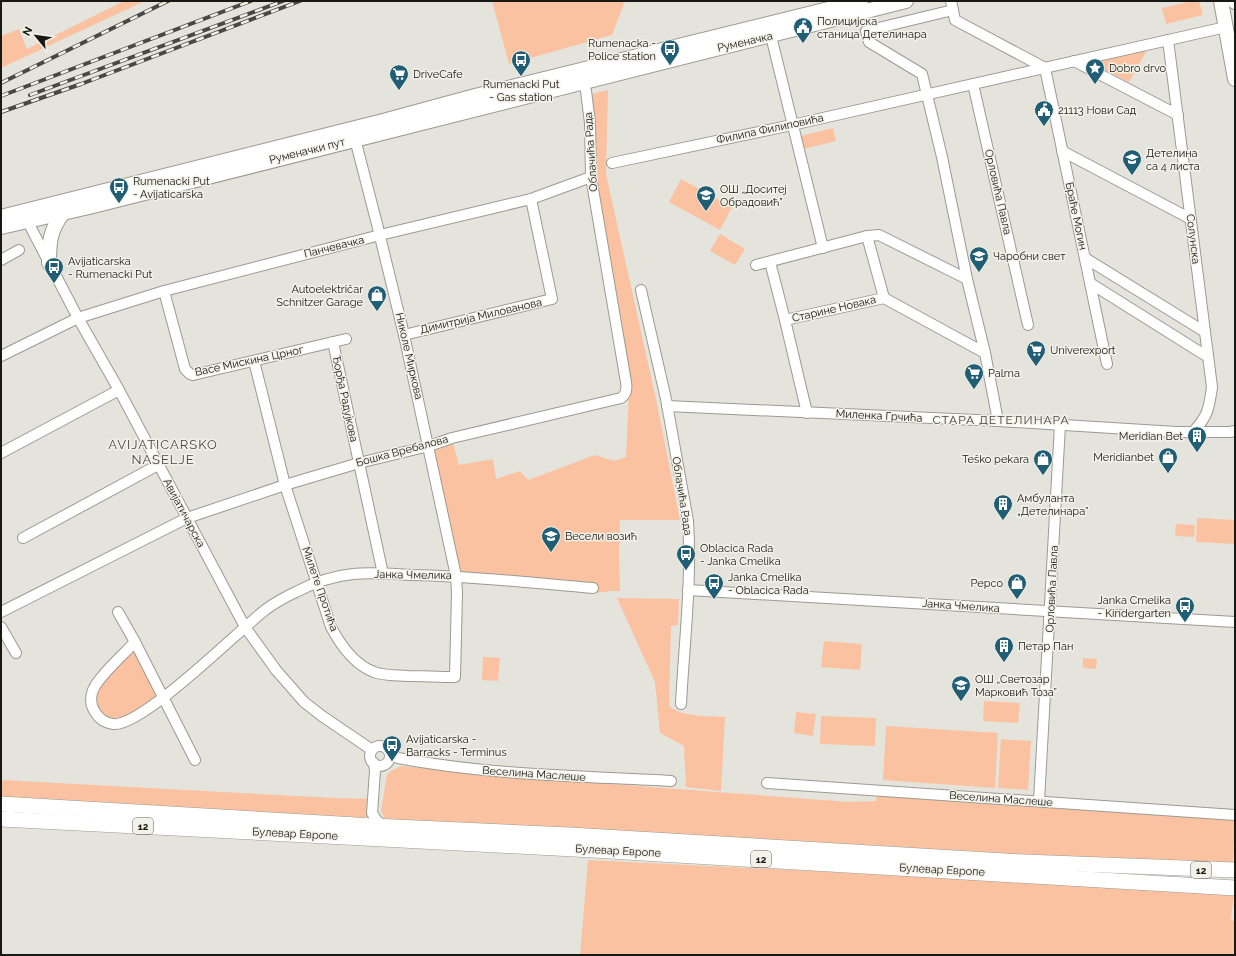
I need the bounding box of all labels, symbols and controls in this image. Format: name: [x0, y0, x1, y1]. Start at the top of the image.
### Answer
place label: Полицијска станица Детелинара: [817, 15, 927, 41]
north arrow: [16, 16, 56, 56]
public building icon: Полицијска станица Детелинара: [792, 16, 814, 44]
text: N: [20, 25, 35, 38]
street label: Руменачка: [716, 29, 774, 55]
place label: Rumenacka - Police station: [588, 37, 656, 63]
bus stop icon: Rumenacka - Police station: [659, 38, 681, 66]
bus stop icon: Rumenacki Put - Gas station: [510, 49, 532, 77]
place icon: Dobro drvo: [1084, 57, 1106, 85]
place label: Dobro drvo: [1109, 62, 1167, 75]
supermarket icon: DriveCafe: [388, 63, 410, 91]
place label: DriveCafe: [413, 68, 463, 81]
place label: Rumenacki Put - Gas station: [483, 78, 560, 104]
public building icon: 21113 Нови Сад: [1033, 99, 1055, 127]
place label: 21113 Нови Сад: [1058, 104, 1137, 117]
street label: Филипа Филиповића: [715, 111, 825, 147]
street label: Облачића Рада: [582, 112, 600, 192]
street label: Руменачки пут: [268, 135, 347, 167]
place label: Детелина са 4 листа: [1146, 147, 1200, 173]
street label: Орловића Павла: [982, 148, 1014, 236]
school or university icon: Детелина са 4 листа: [1121, 148, 1143, 176]
place label: Rumenacki Put - Avijaticarska: [133, 175, 210, 201]
bus stop icon: Rumenacki Put - Avijaticarska: [108, 176, 130, 204]
street label: Браће Могин: [1062, 181, 1090, 251]
place label: ОШ „Доситеј Обрадовић”: [720, 183, 787, 209]
school or university icon: ОШ „Доситеј Обрадовић”: [695, 184, 717, 212]
street label: Солунска: [1183, 213, 1203, 265]
street label: Панчевачка: [303, 233, 365, 261]
school or university icon: Чаробни свет: [968, 245, 990, 273]
place label: Чаробни свет: [993, 250, 1066, 263]
place label: Avijaticarska - Rumenacki Put: [68, 255, 153, 281]
bus stop icon: Avijaticarska - Rumenacki Put: [43, 256, 65, 284]
place label: Autoelektričar Schnitzer Garage: [276, 283, 364, 309]
shop icon: Autoelektričar Schnitzer Garage: [366, 284, 388, 312]
street label: Старине Новака: [791, 293, 877, 325]
street label: Димитрија Милованова: [419, 296, 543, 336]
street label: Николе Миркова: [393, 311, 425, 401]
supermarket icon: Univerexport: [1025, 339, 1047, 367]
street label: Васе Мискина Црног: [194, 343, 305, 379]
place label: Univerexport: [1050, 344, 1116, 357]
street label: Ђорђа Радујкова: [330, 355, 360, 443]
supermarket icon: Palma: [963, 362, 985, 390]
place label: Palma: [988, 367, 1020, 380]
street label: Миленка Грчића: [835, 407, 923, 425]
district label: СТАРА ДЕТЕЛИНАРА: [932, 413, 1070, 427]
building icon: Meridian Bet: [1186, 425, 1208, 453]
place label: Meridian Bet: [1119, 430, 1183, 443]
street label: Бошка Вребалова: [354, 432, 450, 470]
district label: AVIJATICARSKO NASELJE: [108, 437, 218, 467]
shop icon: Meridianbet: [1157, 446, 1179, 474]
shop icon: Teško pekara: [1032, 448, 1054, 476]
place label: Meridianbet: [1093, 451, 1154, 464]
place label: Teško pekara: [962, 453, 1029, 466]
street label: Облачића Рада: [669, 456, 695, 536]
street label: Авијатичарска: [160, 476, 208, 550]
place label: Амбуланта „Детелинара”: [1017, 492, 1088, 518]
building icon: Амбуланта „Детелинара”: [992, 493, 1014, 521]
school or university icon: Весели возић: [540, 525, 562, 553]
place label: Весели возић: [565, 530, 637, 543]
place label: Oblacica Rada - Janka Cmelika: [700, 542, 781, 568]
bus stop icon: Oblacica Rada - Janka Cmelika: [675, 543, 697, 571]
street label: Милете Протића: [299, 545, 341, 633]
street label: Орловића Павла: [1043, 545, 1061, 633]
street label: Јанка Чмелика: [374, 568, 452, 582]
place label: Janka Cmelika - Oblacica Rada: [728, 571, 809, 597]
bus stop icon: Janka Cmelika - Oblacica Rada: [703, 572, 725, 600]
shop icon: Pepco: [1006, 572, 1028, 600]
place label: Pepco: [970, 577, 1003, 590]
place label: Janka Cmelika - Kindergarten: [1097, 594, 1171, 620]
bus stop icon: Janka Cmelika - Kindergarten: [1174, 595, 1196, 623]
street label: Јанка Чмелика: [922, 597, 1000, 615]
building icon: Петар Пан: [993, 635, 1015, 663]
place label: Петар Пан: [1018, 640, 1073, 653]
place label: ОШ „Светозар Марковић Тоза”: [975, 673, 1057, 699]
school or university icon: ОШ „Светозар Марковић Тоза”: [950, 674, 972, 702]
place label: Avijaticarska - Barracks - Terminus: [406, 733, 507, 759]
bus stop icon: Avijaticarska - Barracks - Terminus: [381, 734, 403, 762]
street label: Веселина Маслеше: [482, 764, 587, 784]
street label: Веселина Маслеше: [949, 789, 1054, 809]
road number: 12: [133, 818, 153, 834]
street label: Булевар Европе: [252, 825, 339, 843]
street label: Булевар Европе: [575, 842, 662, 860]
road number: 12: [751, 851, 771, 867]
street label: Булевар Европе: [899, 861, 986, 879]
road number: 12: [1191, 862, 1211, 878]

